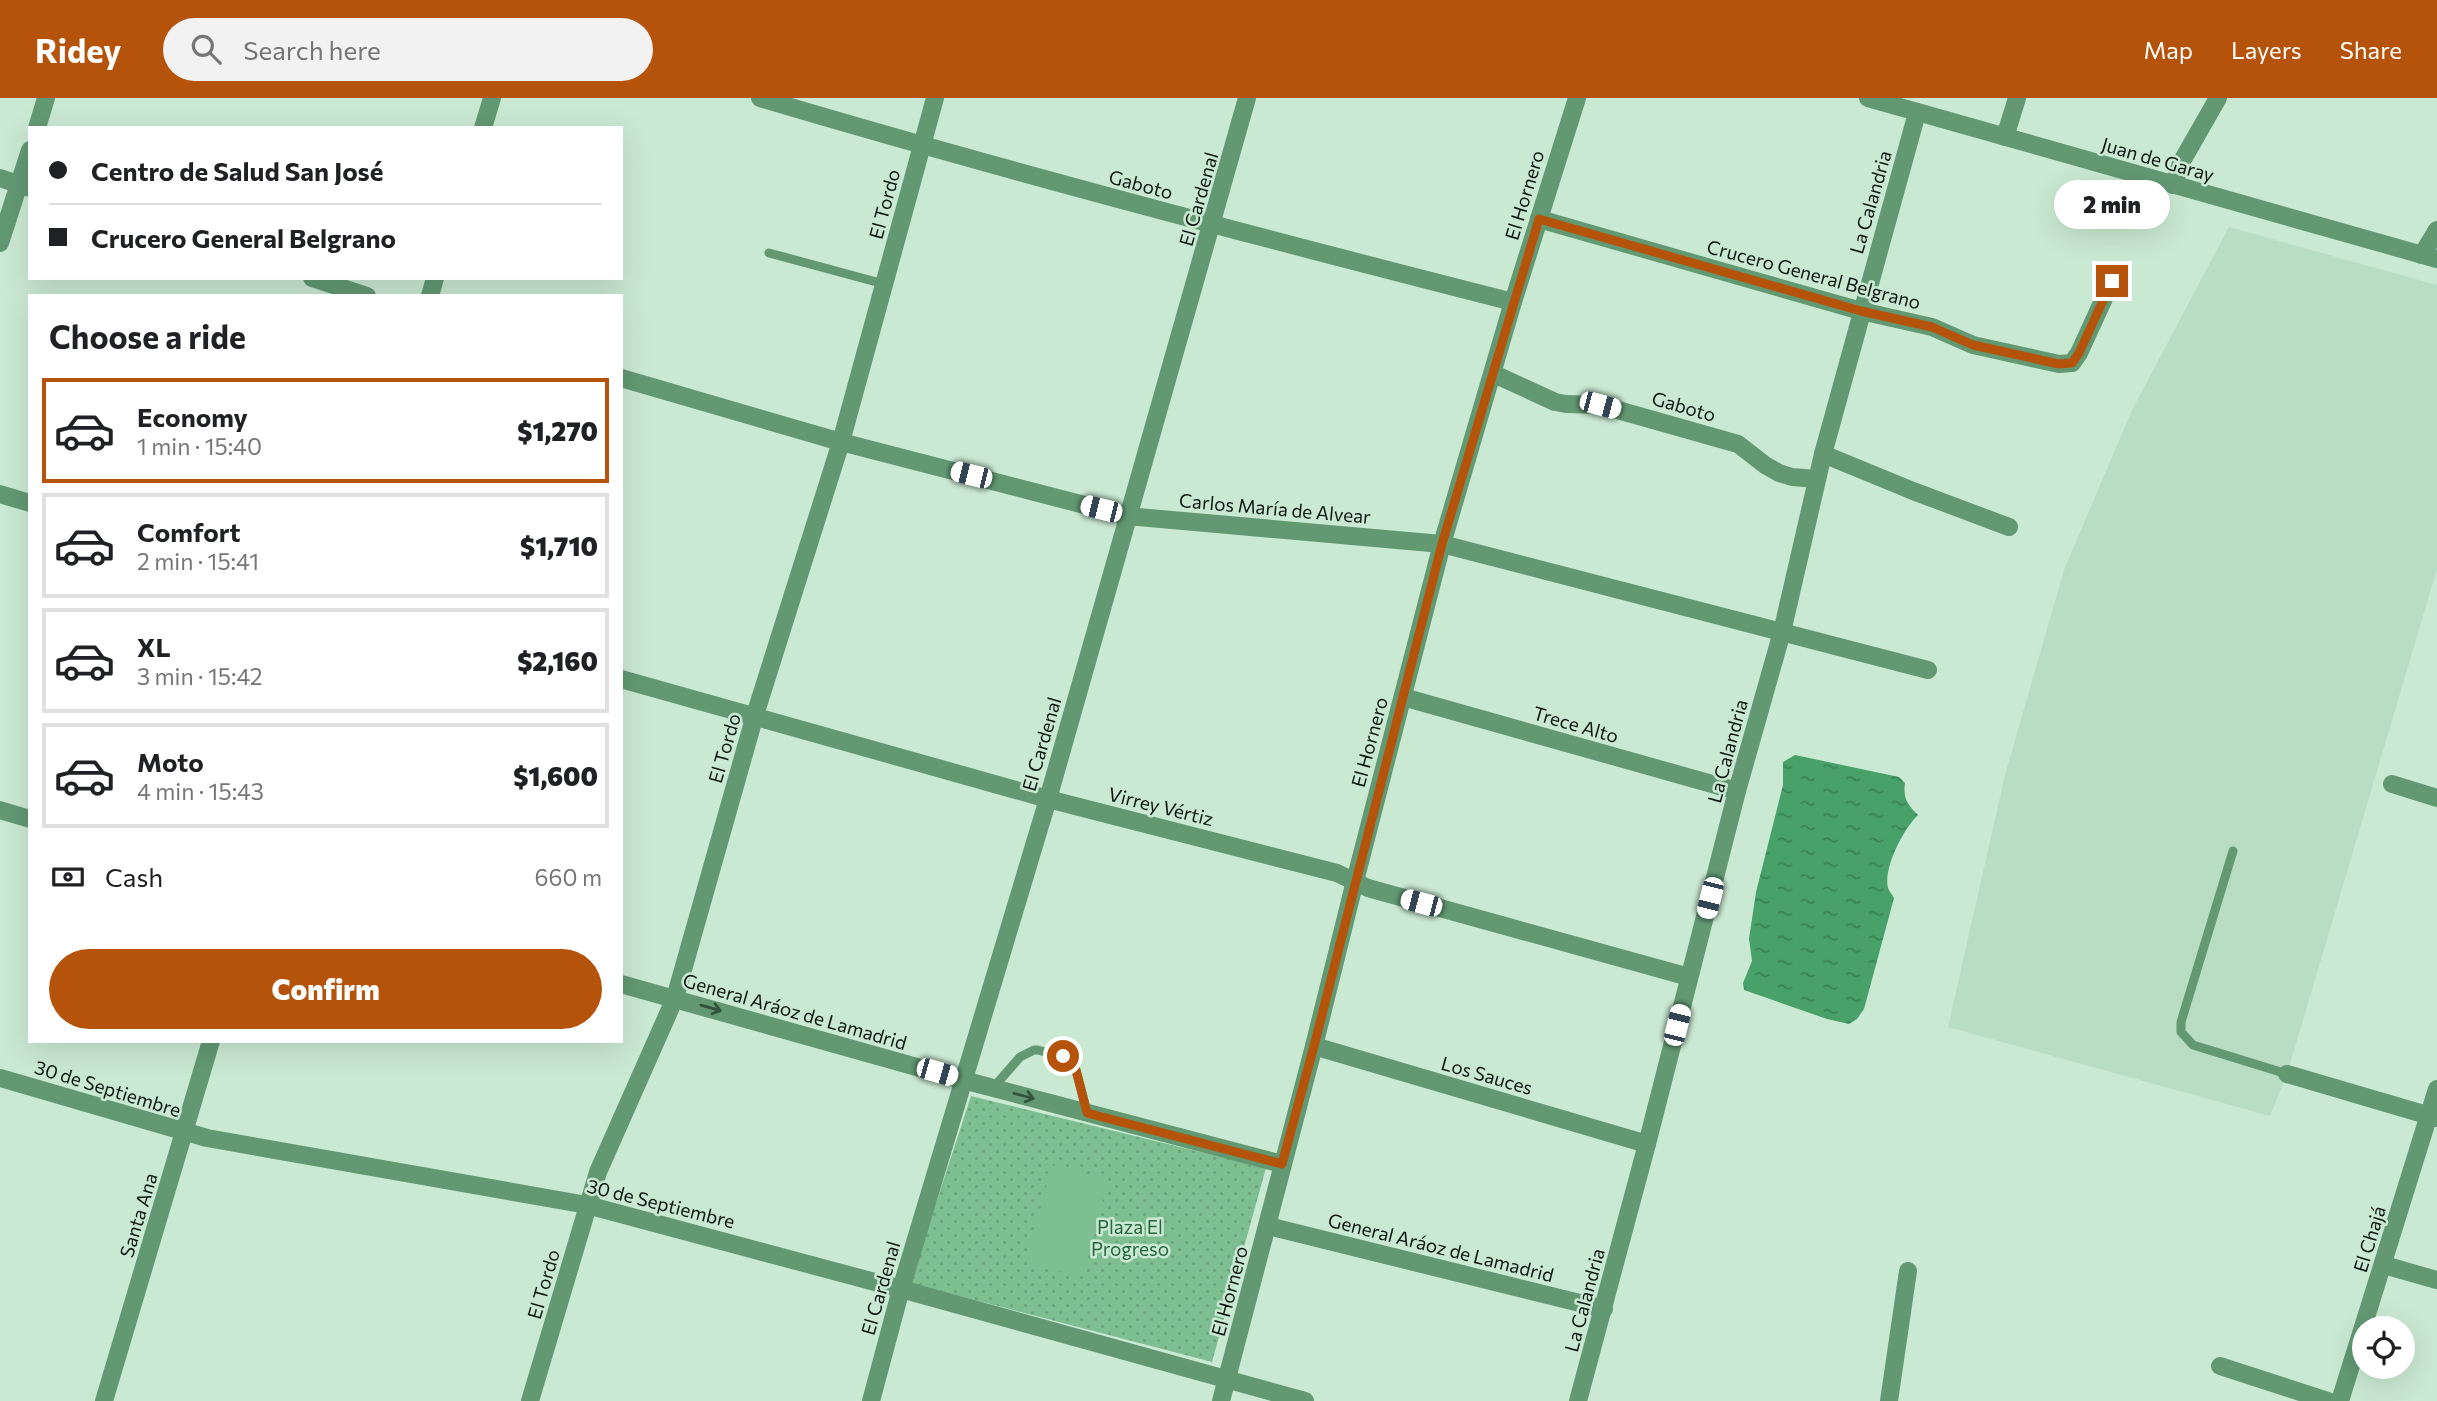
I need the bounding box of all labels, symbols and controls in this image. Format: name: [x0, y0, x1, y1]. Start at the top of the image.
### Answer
search box: [163, 18, 653, 81]
text: Ridey: [35, 29, 121, 70]
icon: search: [187, 30, 225, 68]
text: Search here: [243, 34, 381, 65]
text: Map: [2144, 35, 2193, 64]
text: Layers: [2231, 35, 2302, 64]
text: Share: [2340, 35, 2402, 64]
street label: Juan de Garay: [2099, 132, 2217, 186]
street label: El Hornero: [1499, 147, 1549, 243]
street label: La Calandria: [1844, 148, 1896, 256]
street label: El Cardenal: [1174, 149, 1222, 249]
text: Centro de Salud San José: [91, 155, 383, 186]
street label: Gaboto: [1106, 164, 1176, 204]
street label: El Tordo: [864, 167, 904, 241]
callout: 2 min: [2054, 180, 2170, 228]
text: 2 min: [2083, 190, 2141, 218]
text: Crucero General Belgrano: [91, 222, 396, 253]
street label: Crucero General Belgrano: [1705, 234, 1923, 314]
route end: [2096, 265, 2128, 297]
text: Choose a ride: [49, 316, 246, 356]
street label: Gaboto: [1649, 386, 1719, 426]
car: [1577, 389, 1624, 421]
icon: car: [53, 399, 116, 462]
text: Economy: [137, 401, 248, 432]
text: $1,270: [517, 415, 598, 446]
text: 1 min · 15:40: [137, 432, 262, 460]
car: [949, 460, 994, 490]
street label: Carlos María de Alvear: [1178, 488, 1372, 528]
car: [1079, 494, 1124, 524]
icon: car: [53, 514, 116, 577]
text: Comfort: [137, 516, 240, 547]
text: $1,710: [520, 530, 598, 561]
text: 2 min · 15:41: [137, 547, 259, 575]
icon: car: [53, 629, 116, 692]
text: XL: [137, 631, 171, 662]
text: $2,160: [517, 645, 598, 676]
text: 3 min · 15:42: [137, 662, 263, 690]
street label: El Cardenal: [1017, 694, 1065, 794]
street label: El Hornero: [1346, 694, 1392, 790]
street label: La Calandria: [1702, 697, 1752, 805]
street label: Trece Alto: [1531, 701, 1621, 747]
street label: El Tordo: [703, 711, 745, 785]
icon: car: [53, 744, 116, 807]
text: Moto: [137, 746, 204, 777]
text: $1,600: [513, 760, 598, 791]
text: 4 min · 15:43: [137, 777, 264, 805]
street label: Virrey Vértiz: [1106, 782, 1216, 830]
icon: cash: [49, 858, 87, 896]
text: Cash: [105, 861, 163, 892]
text: 660 m: [535, 863, 602, 891]
car: [1695, 875, 1726, 921]
car: [1398, 887, 1445, 919]
button: Confirm: [49, 949, 602, 1029]
street label: General Aráoz de Lamadrid: [680, 968, 910, 1054]
car: [1662, 1002, 1693, 1048]
one-way arrow: [700, 1003, 722, 1016]
route start: [1047, 1040, 1079, 1072]
street label: Los Sauces: [1439, 1051, 1535, 1099]
street label: 30 de Septiembre: [32, 1055, 184, 1121]
car: [914, 1056, 961, 1088]
one-way arrow: [1012, 1090, 1035, 1103]
street label: Santa Ana: [114, 1170, 162, 1260]
street label: 30 de Septiembre: [585, 1174, 737, 1232]
street label: El Chajá: [2348, 1203, 2390, 1275]
street label: General Aráoz de Lamadrid: [1326, 1208, 1556, 1286]
park label: Plaza El Progreso: [1091, 1215, 1169, 1260]
street label: El Cardenal: [856, 1238, 904, 1338]
street label: El Hornero: [1206, 1243, 1252, 1339]
street label: La Calandria: [1559, 1246, 1609, 1354]
street label: El Tordo: [522, 1247, 564, 1321]
map controls: [2352, 1316, 2415, 1379]
button: locate: [2352, 1316, 2415, 1379]

